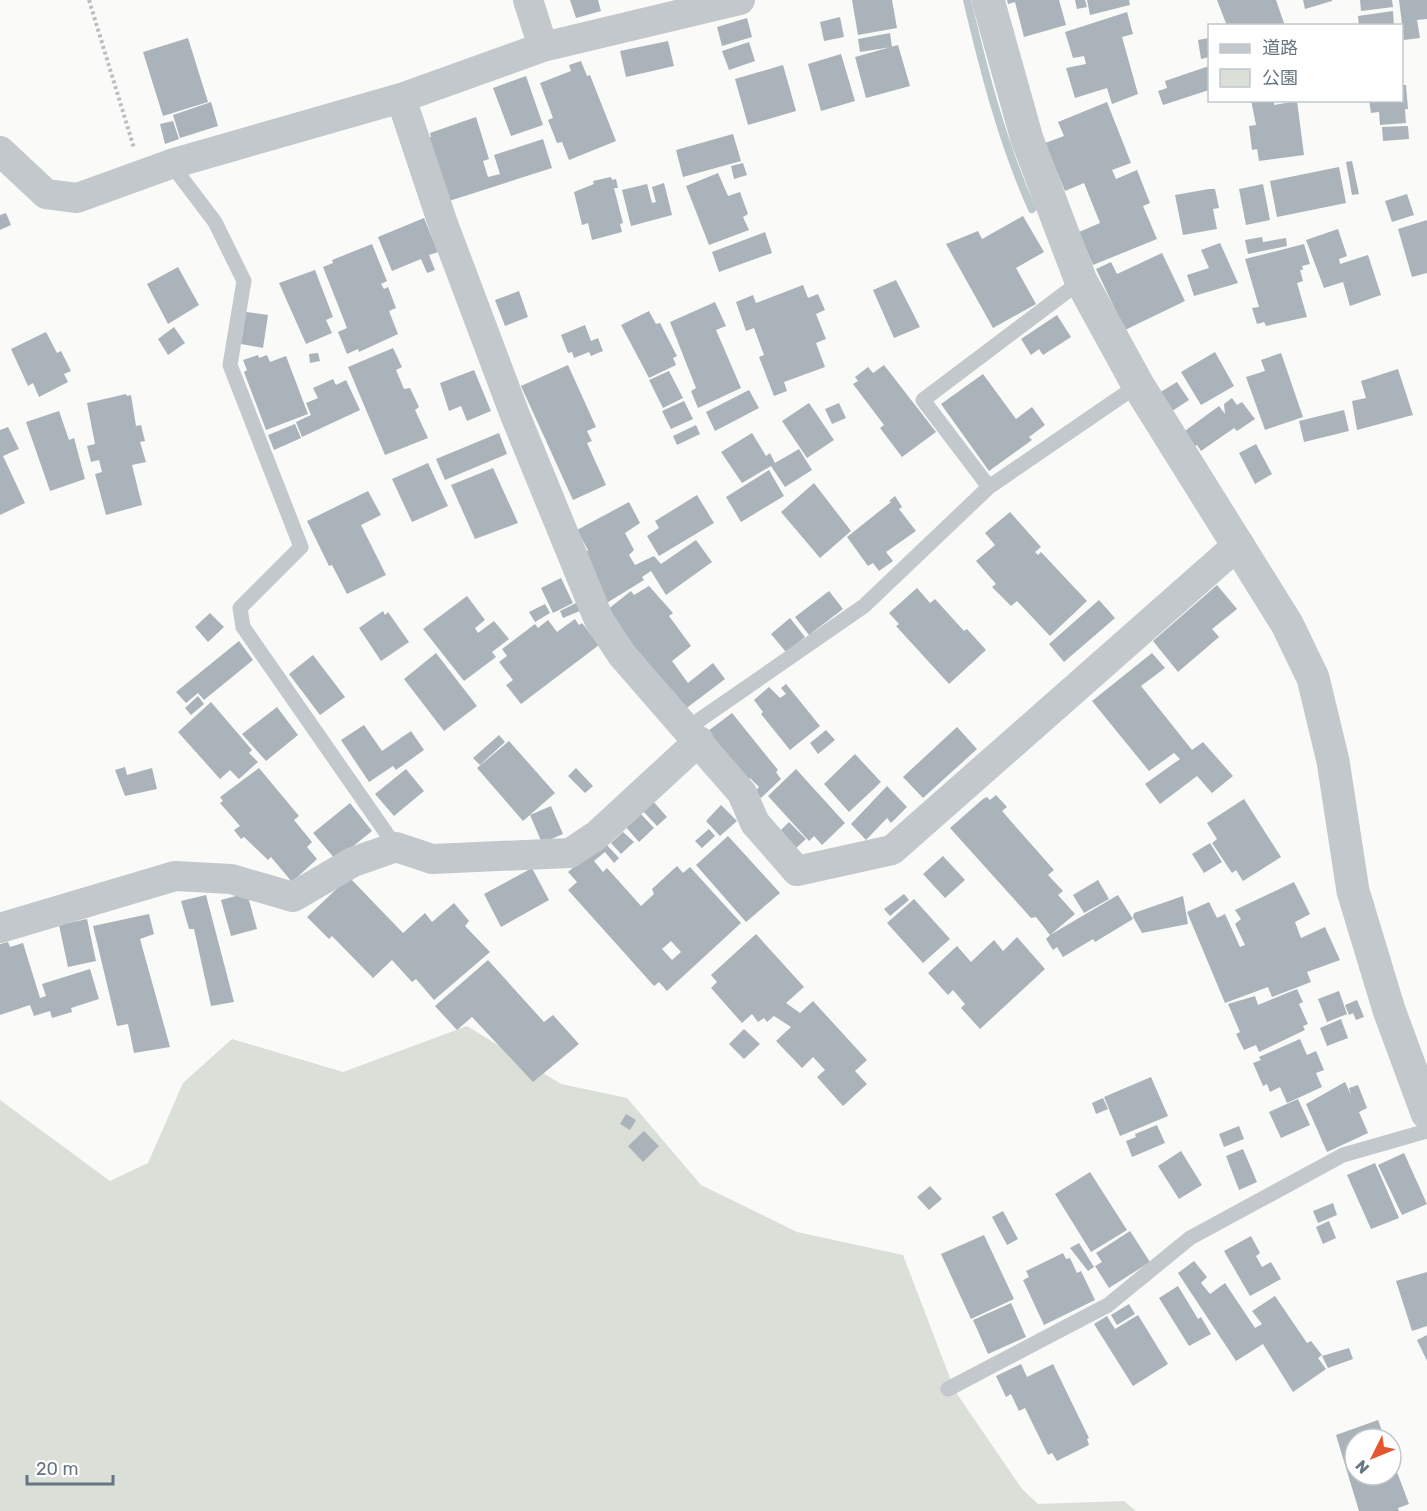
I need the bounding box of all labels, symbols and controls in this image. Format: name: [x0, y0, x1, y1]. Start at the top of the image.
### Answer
legend: [1208, 24, 1403, 102]
text: 道路: [1262, 37, 1298, 59]
text: 公園: [1262, 67, 1298, 89]
north arrow: [1343, 1427, 1403, 1487]
scale bar: [27, 1448, 112, 1486]
text: N: [1352, 1456, 1373, 1478]
text: 20 m: [36, 1458, 78, 1480]

